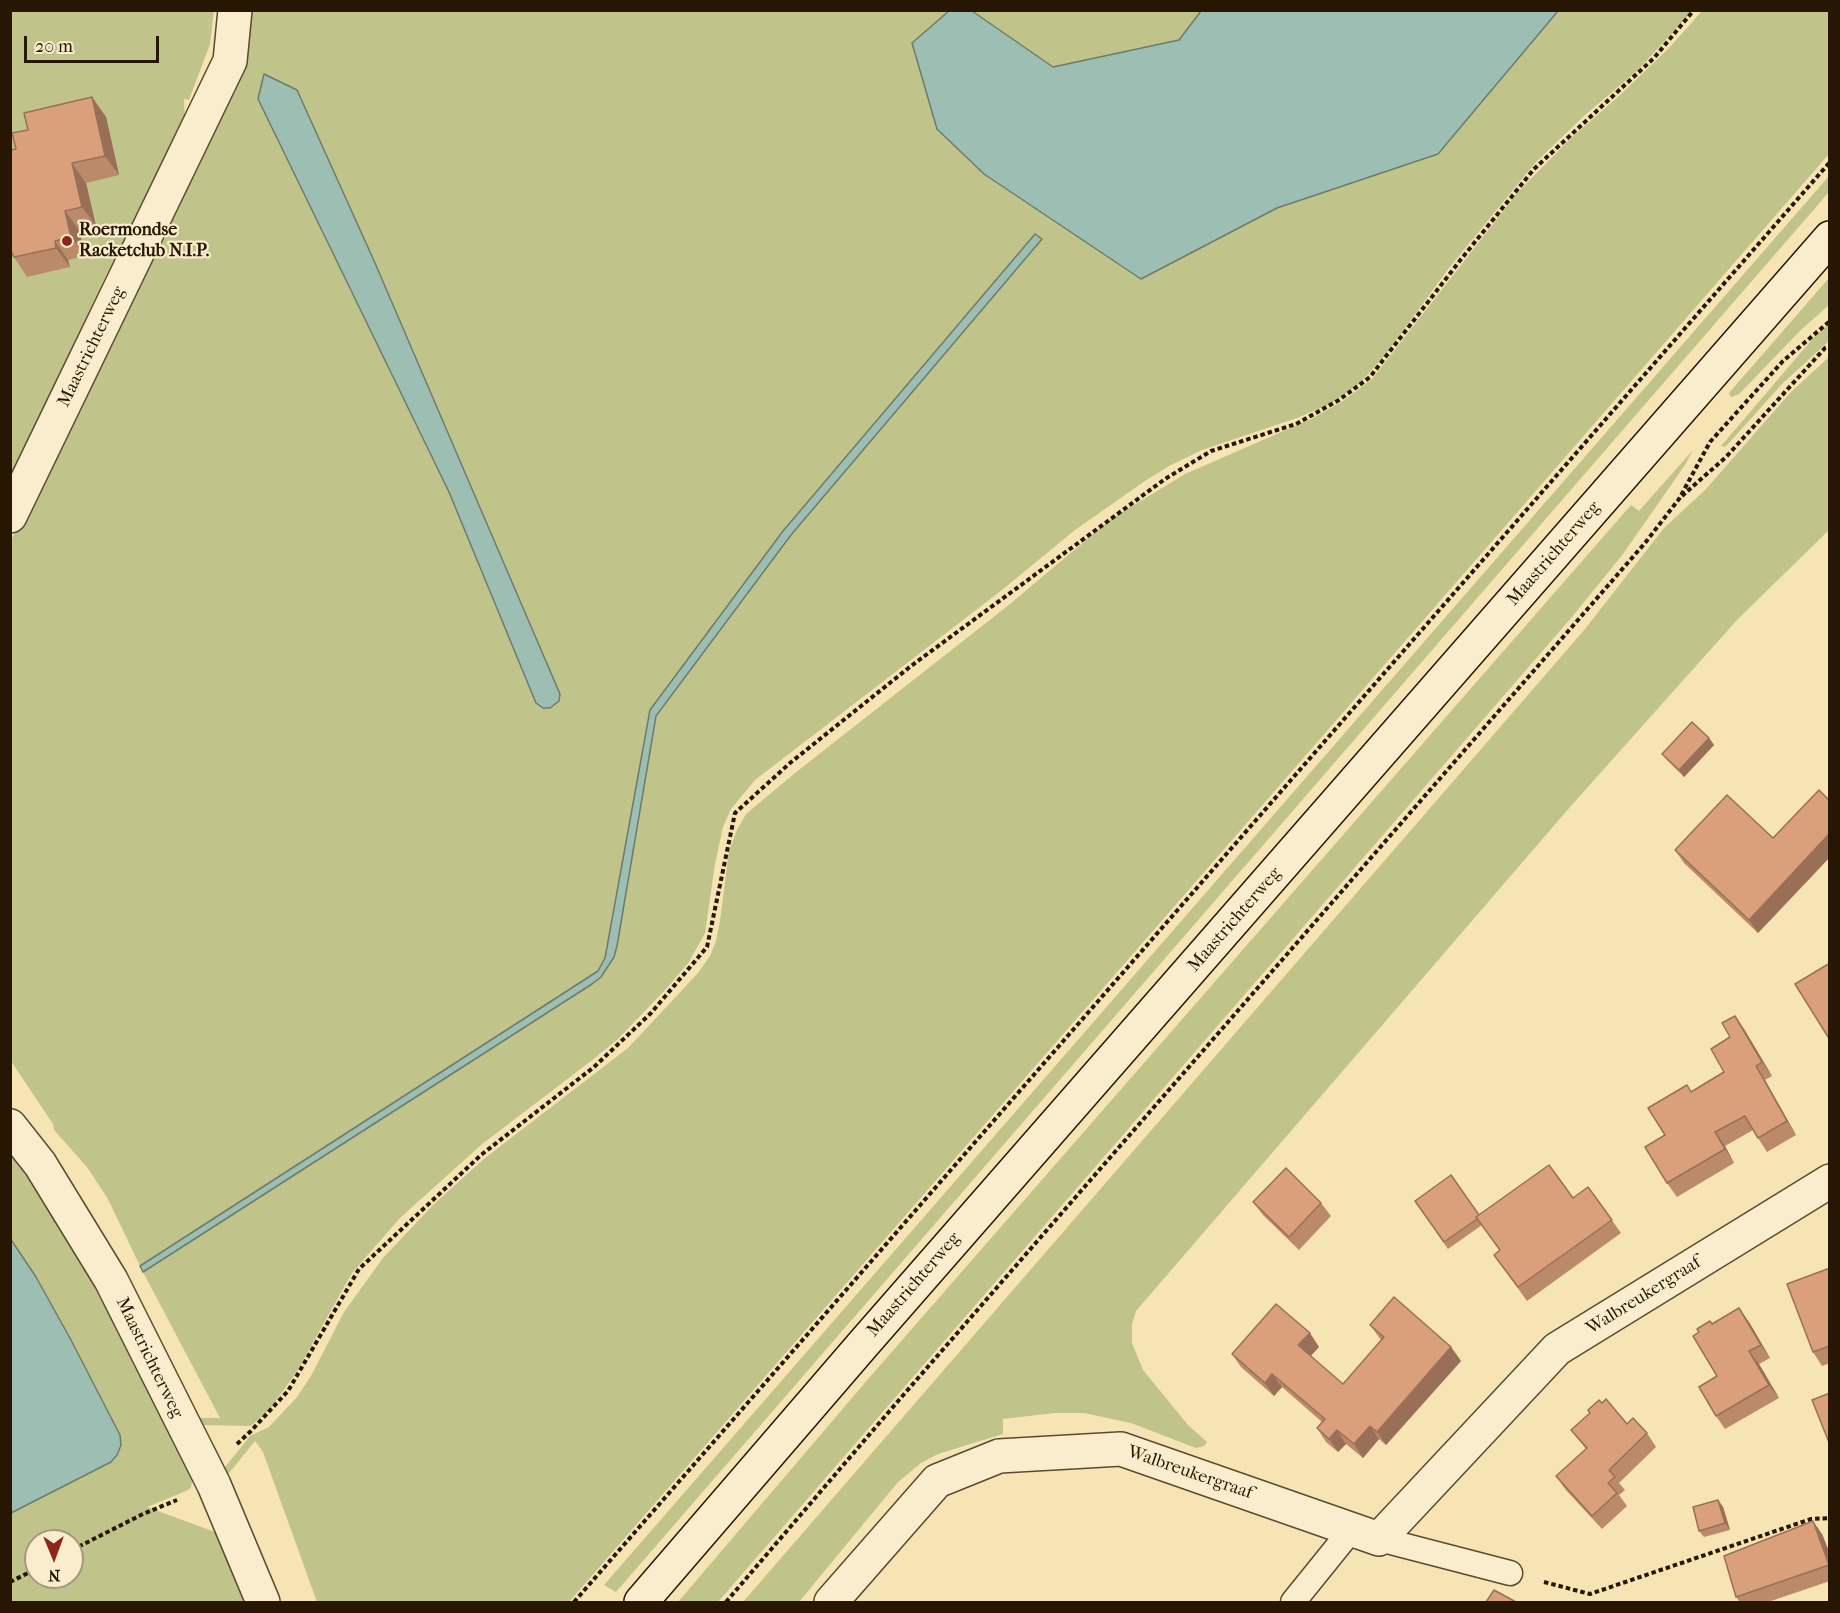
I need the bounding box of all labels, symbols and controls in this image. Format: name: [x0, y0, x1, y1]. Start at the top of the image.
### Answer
scale bar: [27, 24, 162, 62]
text: 20 m: [35, 36, 73, 57]
place label: Roermondse Racketclub N.I.P.: [79, 220, 209, 262]
marker: Roermondse Racketclub N.I.P.: [60, 234, 74, 248]
street label: Maastrichterweg: [53, 283, 131, 411]
street label: Maastrichterweg: [1503, 497, 1605, 611]
street label: Maastrichterweg: [1184, 863, 1286, 977]
street label: Maastrichterweg: [863, 1228, 965, 1342]
street label: Walbreukergraaf: [1583, 1252, 1705, 1340]
street label: Maastrichterweg: [110, 1294, 188, 1422]
street label: Walbreukergraaf: [1125, 1441, 1255, 1505]
north arrow: [24, 1529, 84, 1589]
text: N: [48, 1566, 61, 1585]

